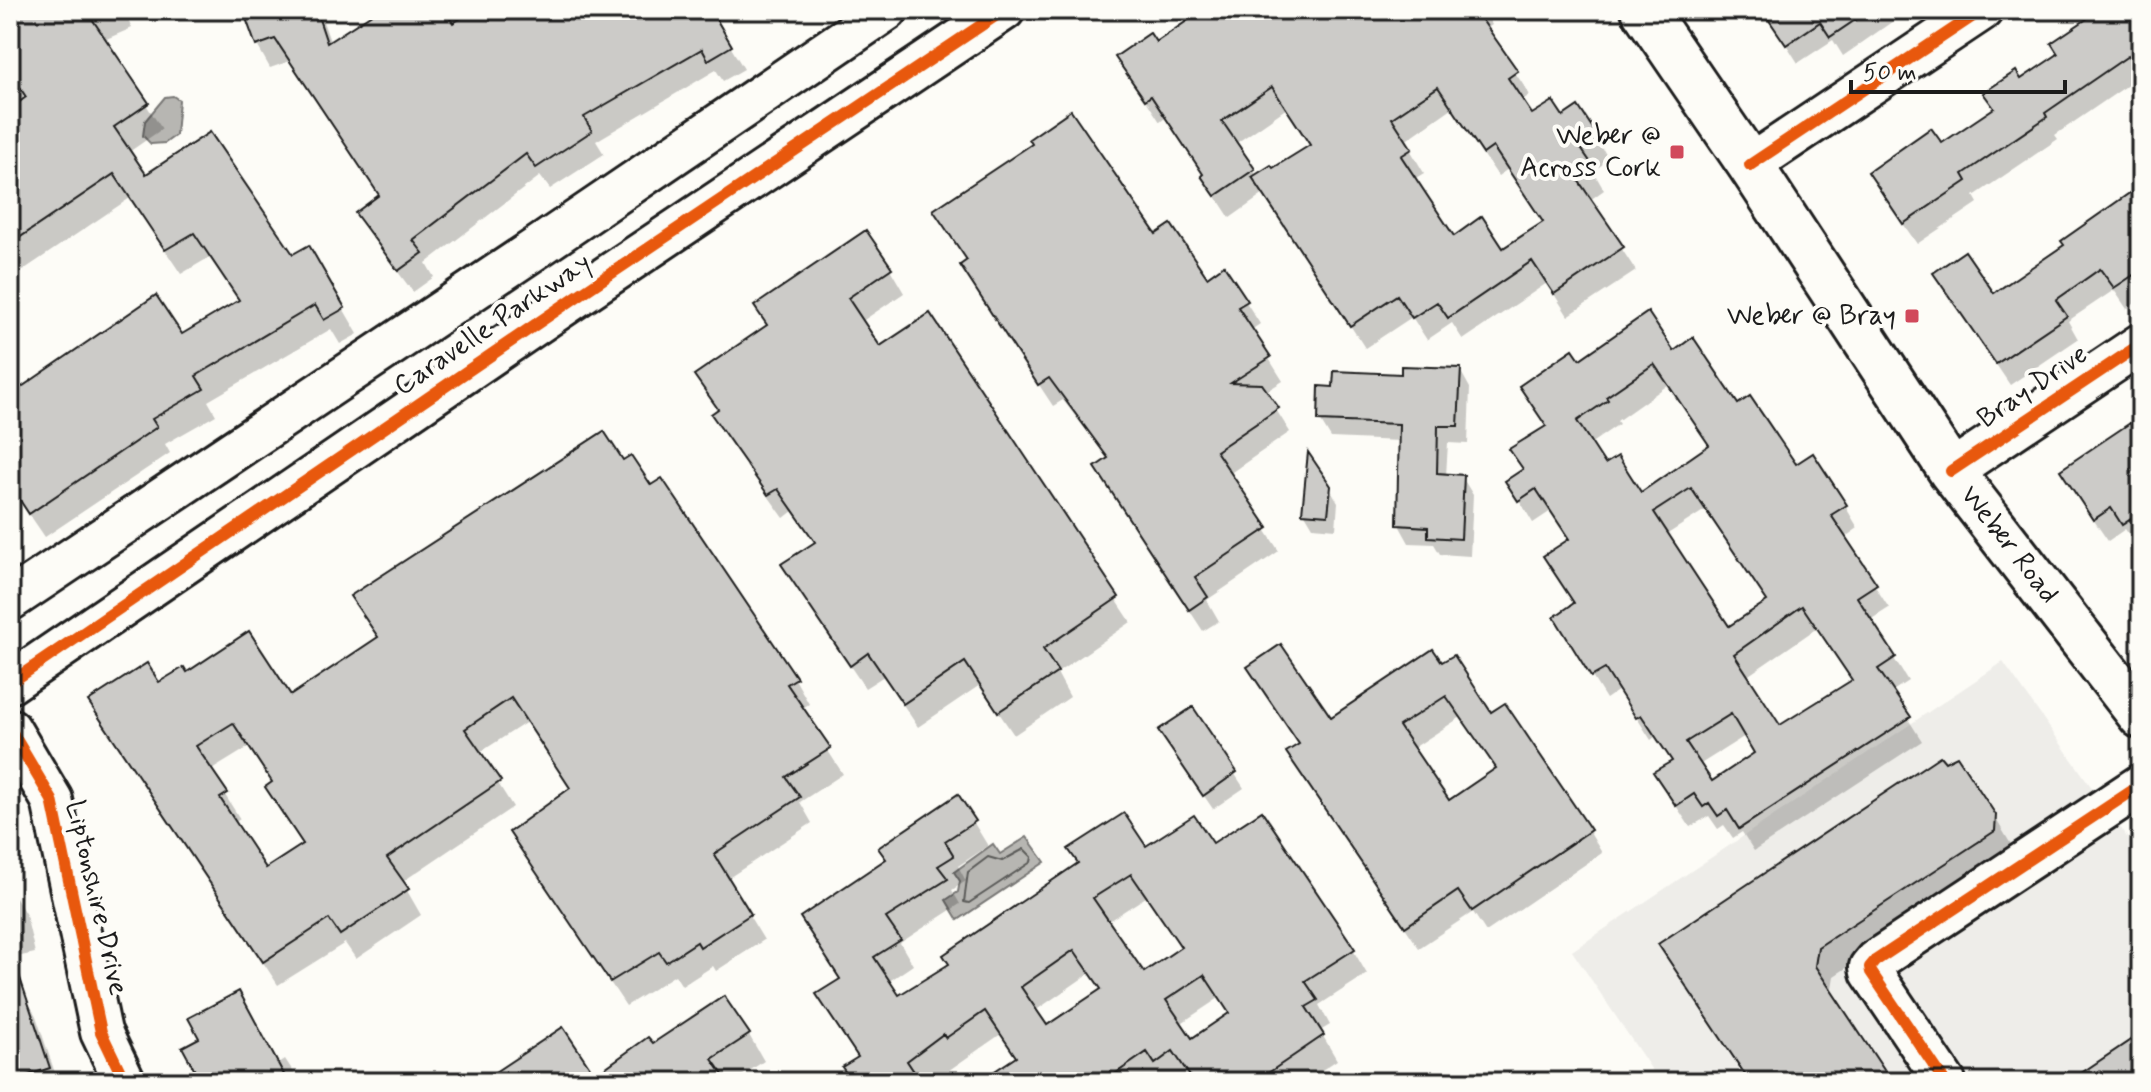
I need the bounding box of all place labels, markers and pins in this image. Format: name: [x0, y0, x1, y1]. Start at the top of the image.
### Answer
place label: Weber @ Across Cork: [1520, 118, 1661, 187]
marker: Weber @ Across Cork: [1668, 143, 1686, 161]
place label: Weber @ Bray: [1727, 298, 1896, 335]
marker: Weber @ Bray: [1903, 307, 1921, 325]

